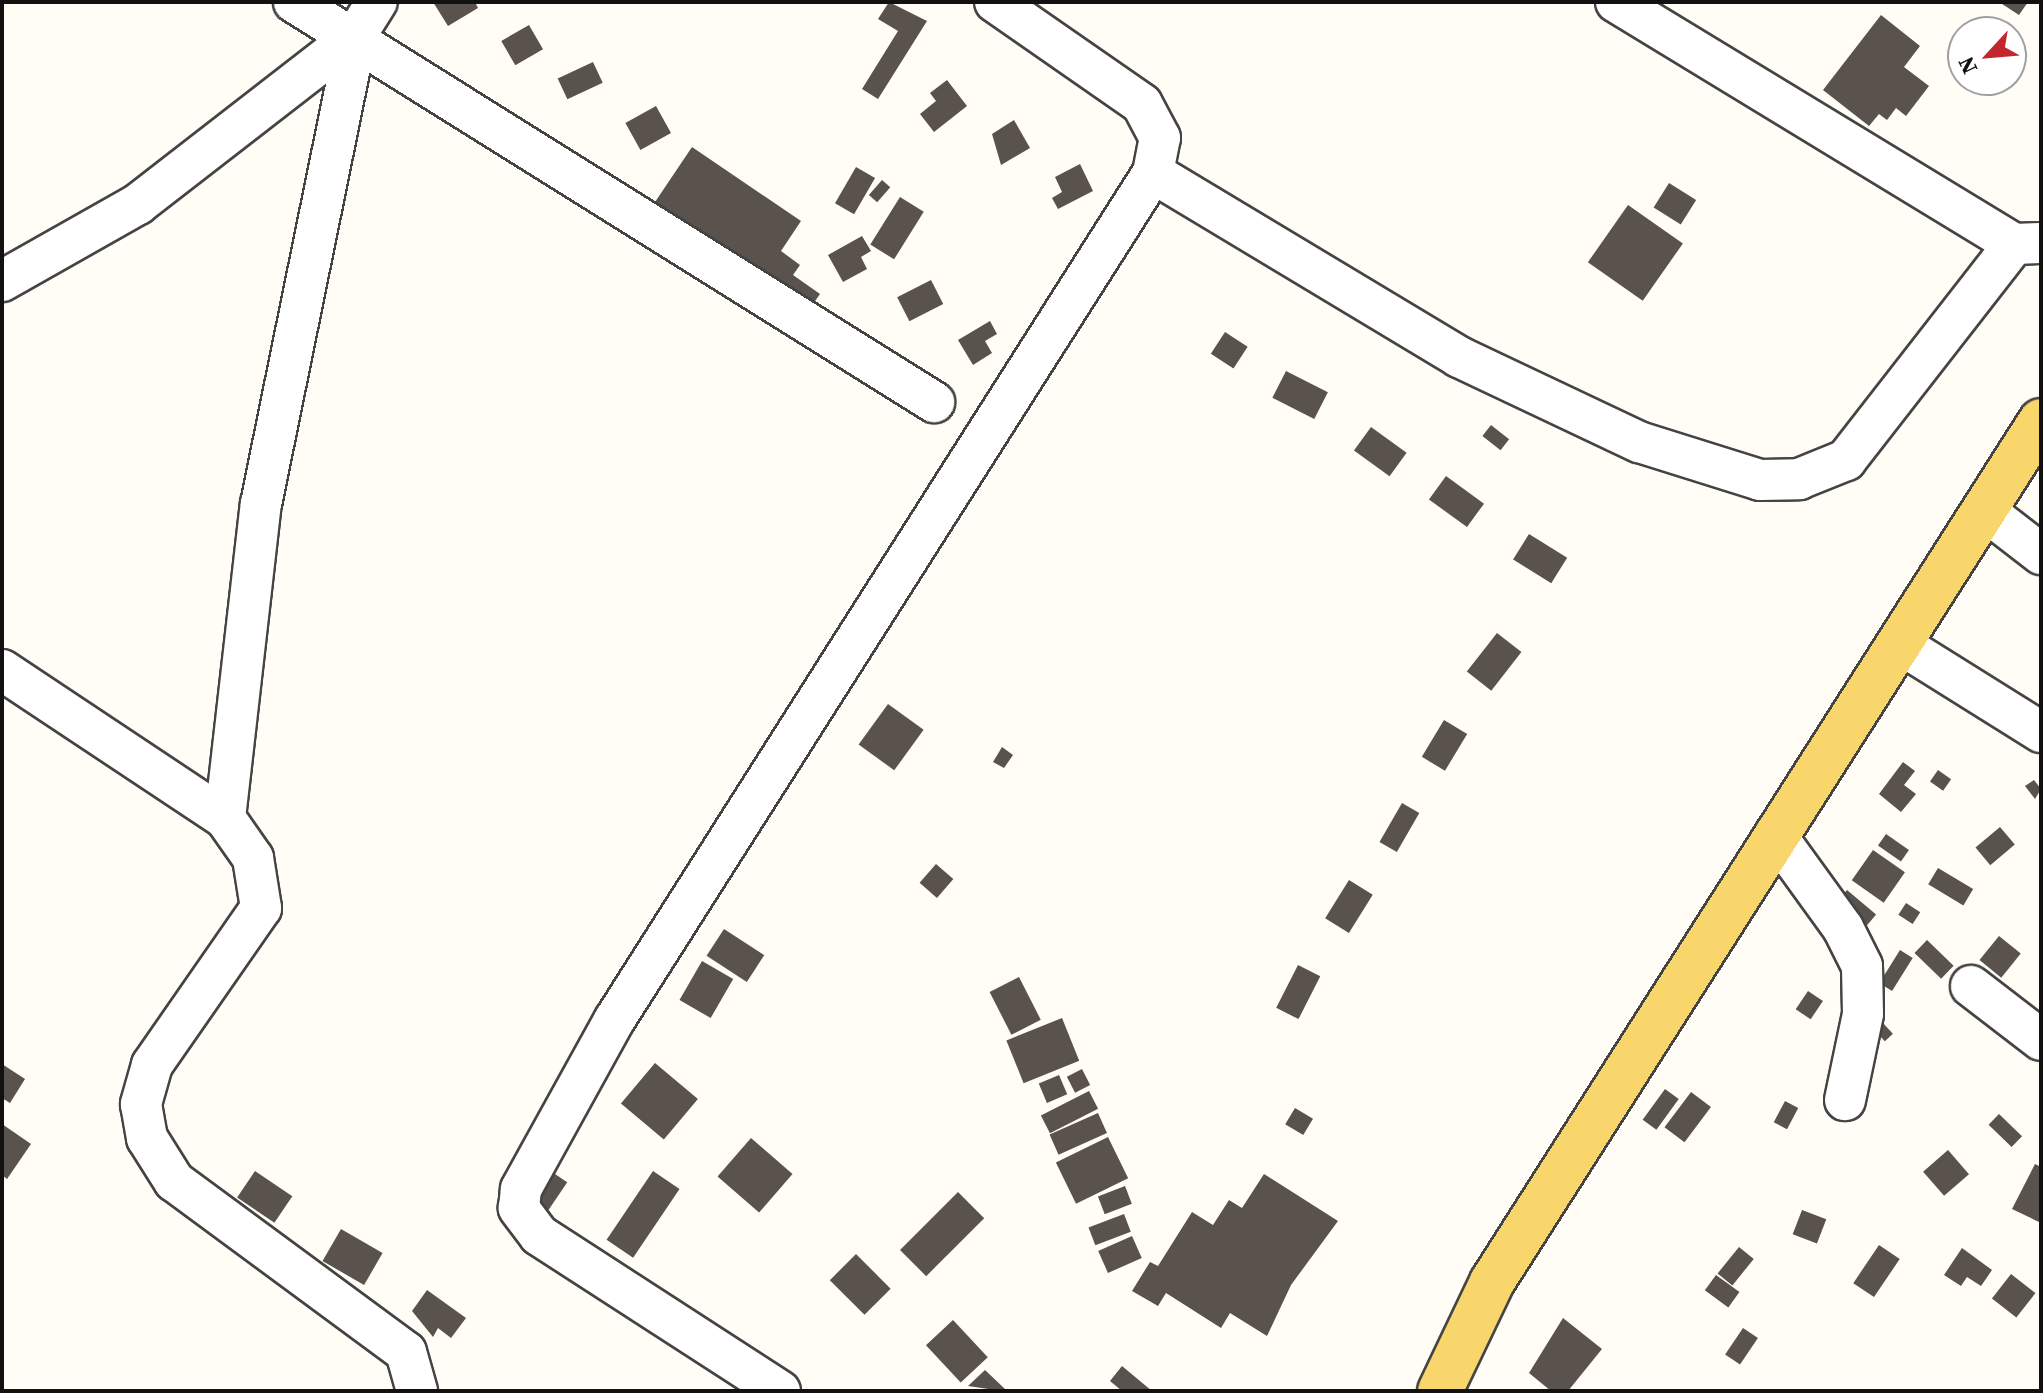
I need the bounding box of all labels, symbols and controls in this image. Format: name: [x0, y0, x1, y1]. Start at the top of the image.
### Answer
north arrow: [1947, 16, 2027, 96]
text: N: [1950, 52, 1984, 79]

